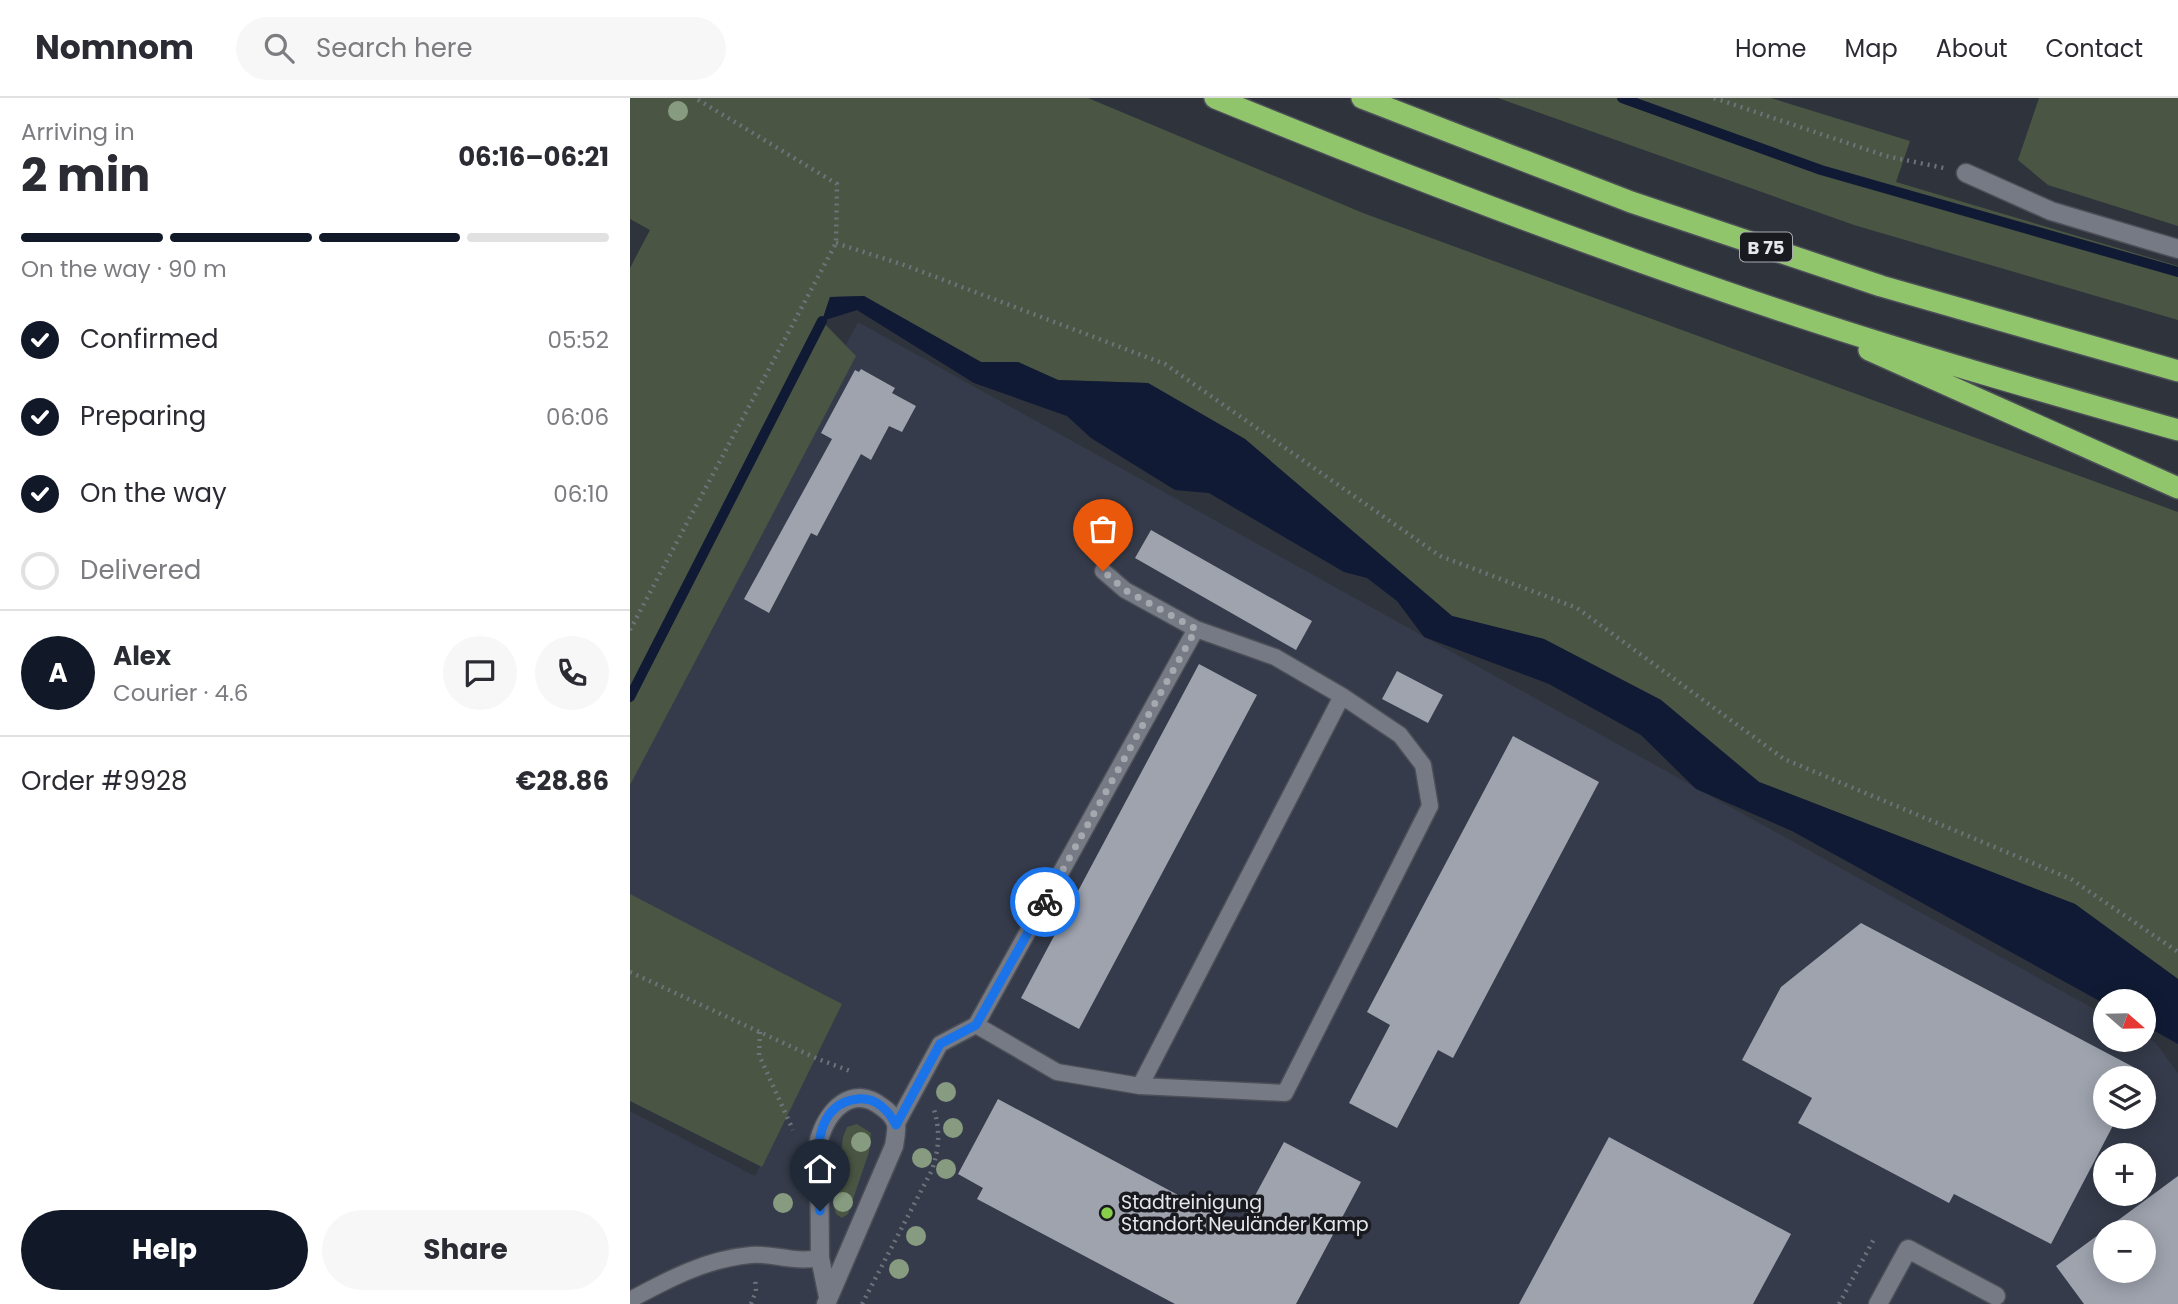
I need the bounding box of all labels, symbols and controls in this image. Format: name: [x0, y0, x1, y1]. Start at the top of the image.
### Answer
search box: [236, 17, 726, 80]
text: Nomnom: [35, 24, 194, 71]
icon: search: [260, 29, 298, 67]
text: Search here: [316, 30, 473, 66]
text: Home: [1735, 32, 1807, 65]
text: Map: [1845, 32, 1898, 65]
text: About: [1936, 32, 2007, 65]
text: Contact: [2045, 32, 2143, 65]
text: Arriving in: [21, 116, 135, 148]
text: 06:16–06:21: [458, 139, 609, 175]
text: 2 min: [21, 143, 150, 207]
road number: B 75: [1740, 232, 1792, 262]
text: On the way · 90 m: [21, 253, 227, 285]
icon: check: [21, 321, 59, 359]
text: Confirmed: [80, 321, 218, 357]
text: 05:52: [548, 324, 609, 356]
icon: check: [21, 398, 59, 436]
text: Preparing: [80, 398, 206, 434]
text: 06:06: [546, 401, 609, 433]
icon: check: [21, 475, 59, 513]
text: On the way: [80, 475, 227, 511]
text: 06:10: [553, 478, 609, 510]
pin: [1073, 499, 1133, 571]
icon: bag: [1084, 510, 1122, 548]
text: Delivered: [80, 552, 201, 588]
button: chat: [443, 636, 517, 710]
button: phone: [535, 636, 609, 710]
text: Alex: [113, 638, 171, 674]
text: A: [48, 655, 68, 691]
text: Courier · 4.6: [113, 677, 248, 709]
text: Order #9928: [21, 763, 187, 799]
text: €28.86: [516, 763, 609, 799]
courier: [1010, 867, 1080, 937]
icon: bike: [1026, 883, 1064, 921]
north arrow: [2093, 989, 2156, 1052]
map controls: [2093, 989, 2156, 1283]
button: layers: [2093, 1066, 2156, 1129]
pin: [790, 1139, 850, 1211]
button: +: [2093, 1143, 2156, 1206]
icon: home: [801, 1150, 839, 1188]
place label: Stadtreinigung Standort Neuländer Kamp: [1121, 1189, 1369, 1238]
marker: Stadtreinigung Standort Neuländer Kamp: [1099, 1205, 1115, 1221]
button: Help: [21, 1210, 308, 1290]
button: Share: [322, 1210, 609, 1290]
button: −: [2093, 1220, 2156, 1283]

